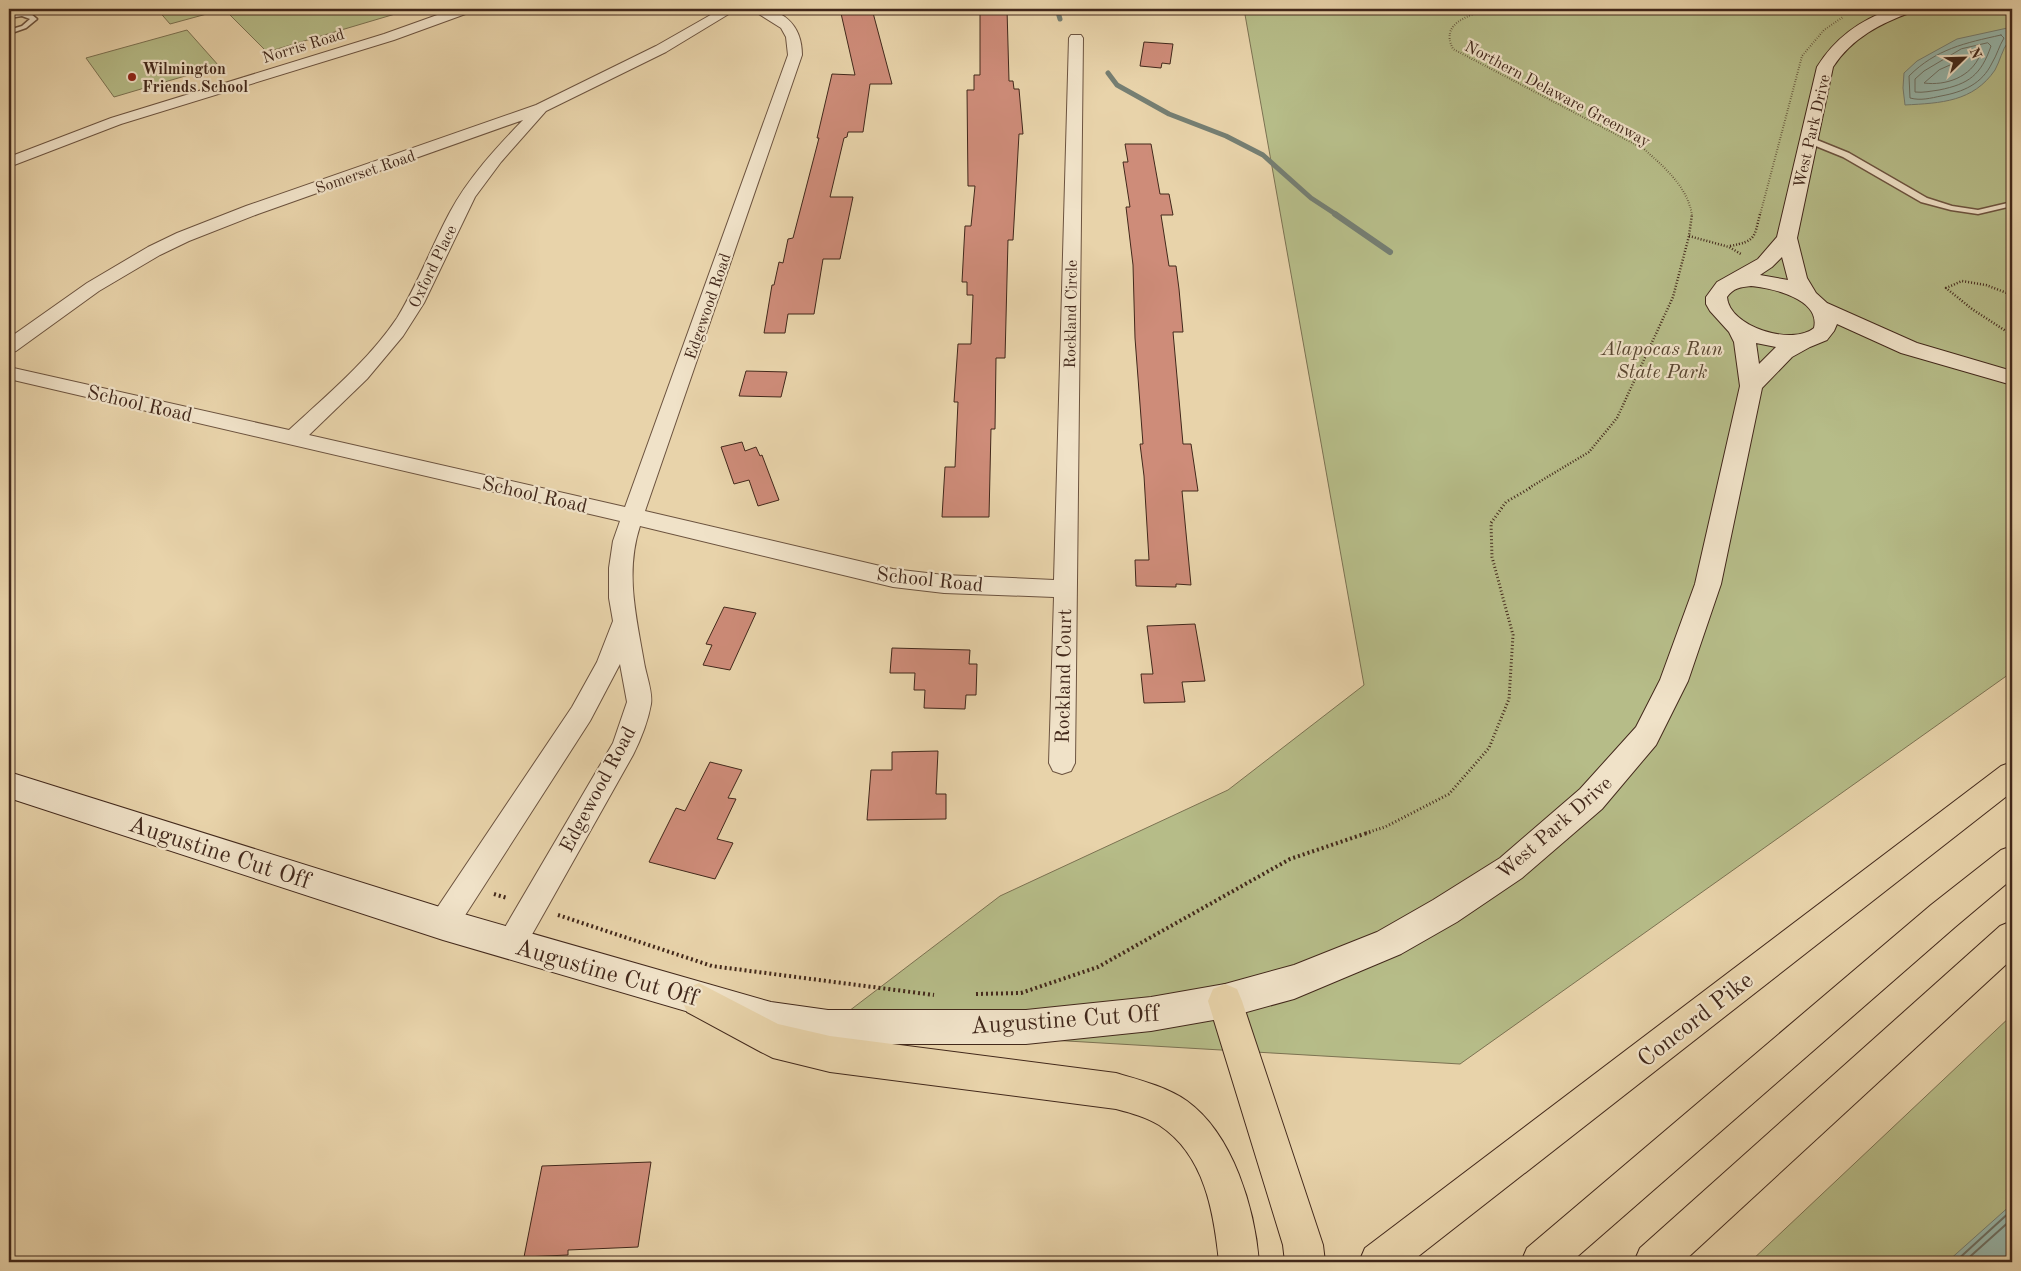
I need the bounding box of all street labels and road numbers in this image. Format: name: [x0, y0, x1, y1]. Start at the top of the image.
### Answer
street label: Norris Road: [261, 27, 346, 67]
street label: Northern Delaware Greenway: [1462, 39, 1653, 151]
street label: West Park Drive: [1792, 73, 1834, 190]
street label: Somerset Road: [314, 148, 418, 197]
street label: Oxford Place: [407, 223, 461, 311]
street label: Edgewood Road: [683, 251, 735, 362]
street label: Rockland Circle: [1063, 260, 1081, 368]
street label: School Road: [85, 383, 194, 427]
street label: School Road: [480, 474, 589, 518]
street label: School Road: [875, 565, 984, 597]
street label: Rockland Court: [1054, 609, 1076, 744]
street label: Edgewood Road: [557, 724, 640, 856]
street label: West Park Drive: [1494, 773, 1617, 884]
street label: Augustine Cut Off: [126, 813, 314, 895]
street label: Augustine Cut Off: [512, 936, 702, 1012]
street label: Concord Pike: [1634, 968, 1758, 1073]
street label: Augustine Cut Off: [970, 1002, 1162, 1040]

